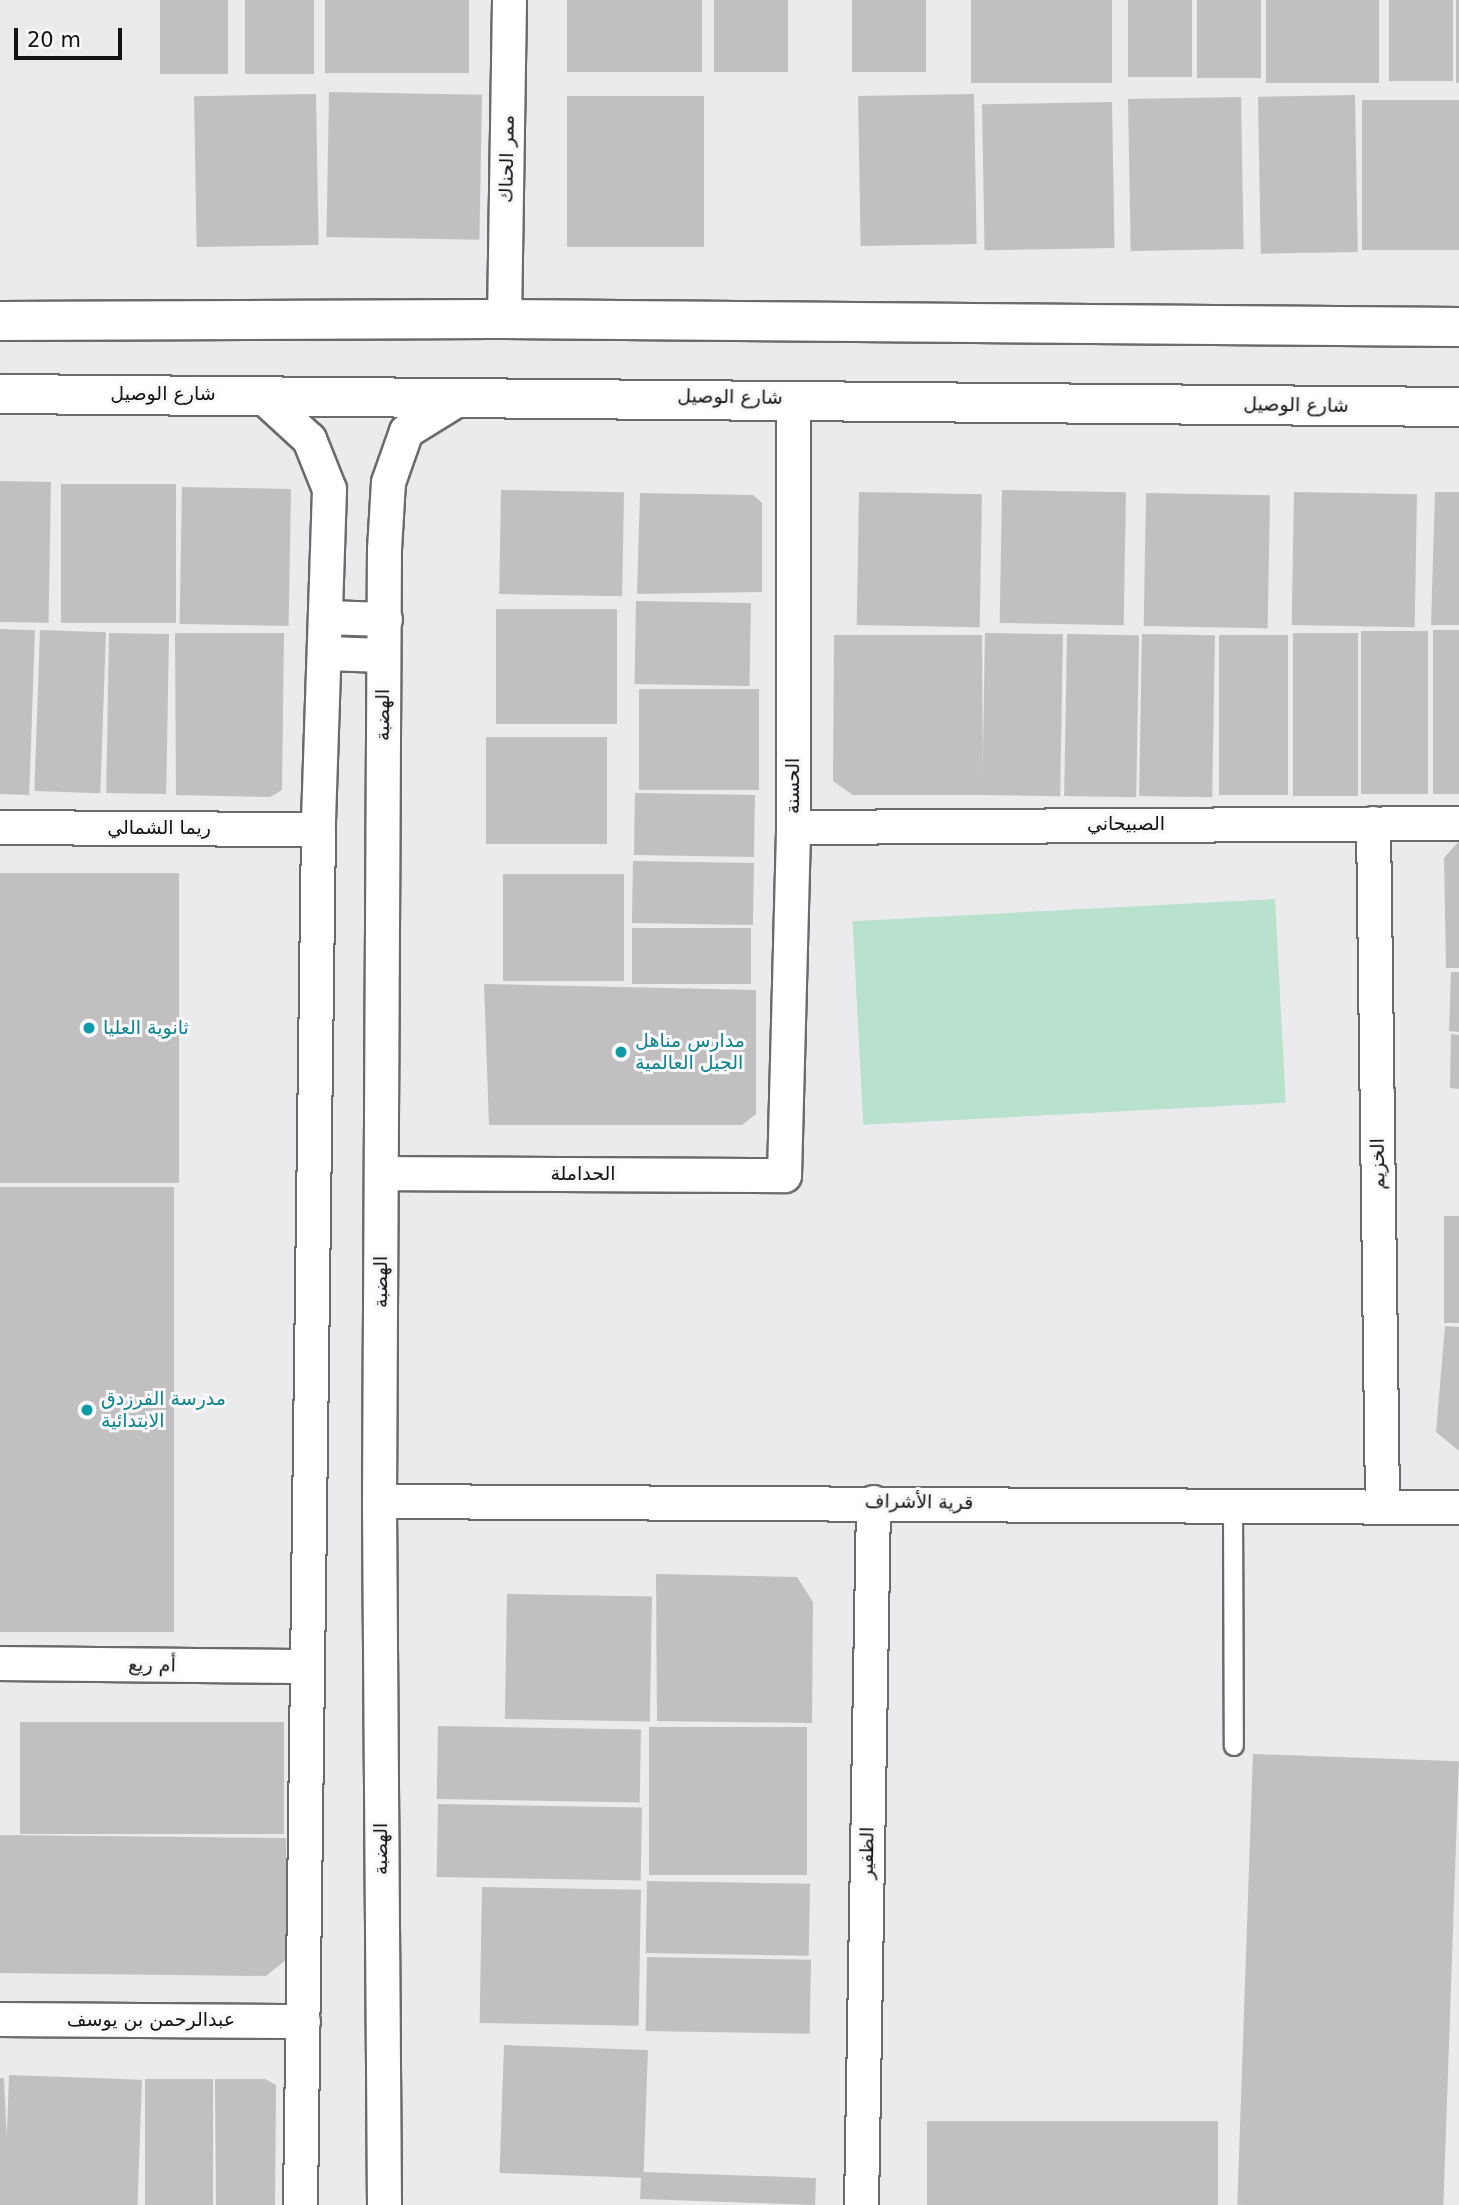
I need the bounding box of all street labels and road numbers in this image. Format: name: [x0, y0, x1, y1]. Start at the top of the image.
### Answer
street label: ممر الحناك: [495, 115, 519, 203]
street label: شارع الوصيل: [110, 383, 216, 405]
street label: شارع الوصيل: [677, 385, 783, 409]
street label: شارع الوصيل: [1243, 393, 1349, 417]
street label: الهضبة: [372, 689, 394, 741]
street label: الحسنة: [782, 758, 804, 814]
street label: الصبيحاني: [1087, 813, 1165, 835]
street label: ريما الشمالي: [107, 817, 211, 839]
street label: الخزيم: [1366, 1138, 1390, 1190]
street label: الحداملة: [550, 1163, 616, 1185]
street label: الهضبة: [370, 1256, 392, 1308]
street label: قرية الأشراف: [865, 1490, 973, 1514]
street label: أم ريع: [128, 1653, 176, 1677]
street label: الهضبة: [370, 1823, 392, 1875]
street label: الظفير: [855, 1827, 879, 1879]
street label: عبدالرحمن بن يوسف: [67, 2009, 235, 2031]

